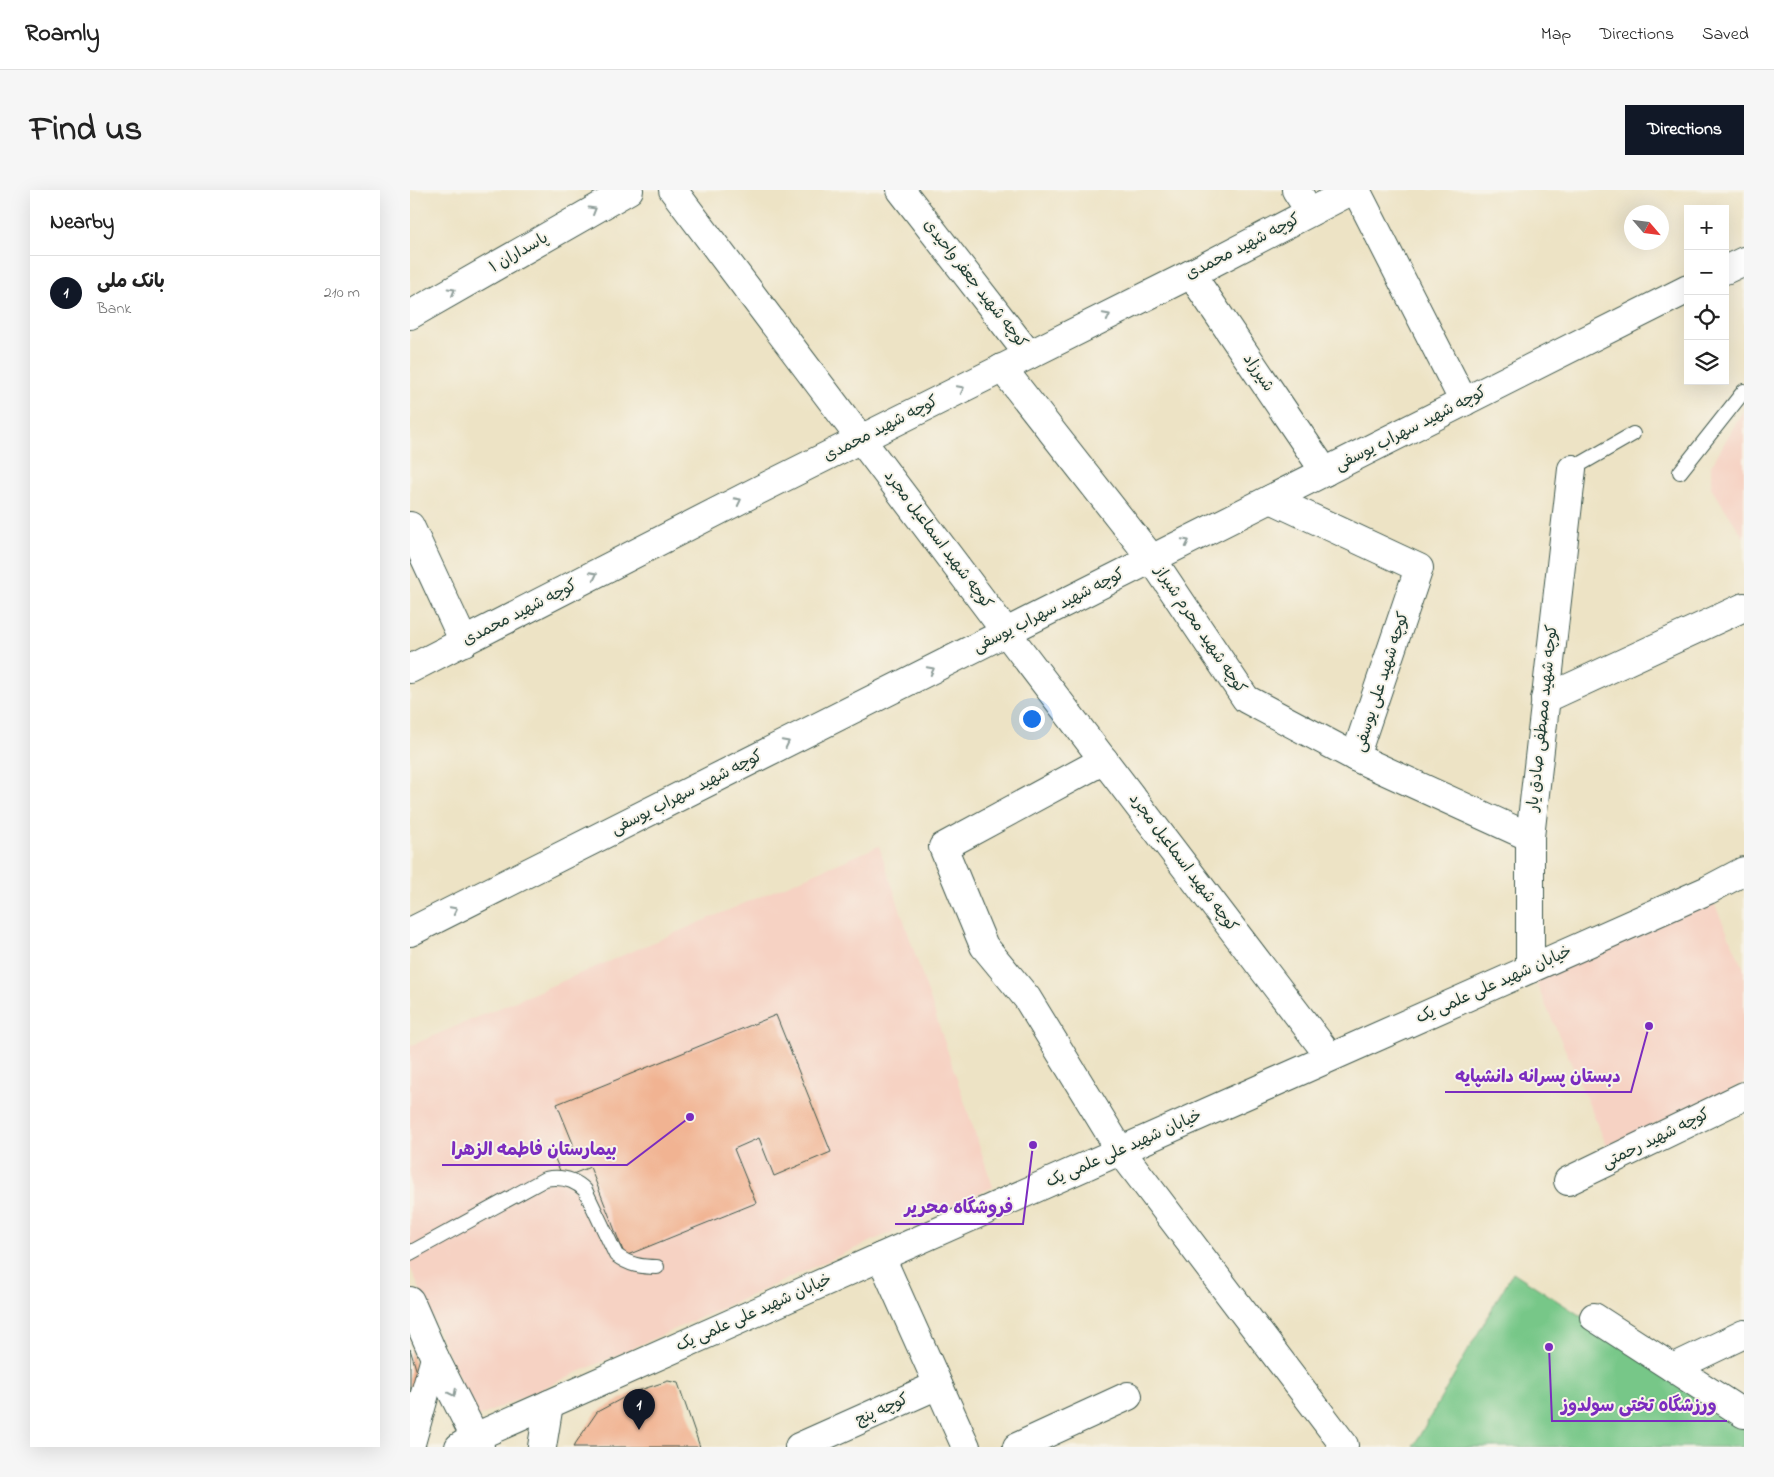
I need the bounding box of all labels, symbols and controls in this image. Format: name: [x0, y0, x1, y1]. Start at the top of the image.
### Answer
text: Roamly: [25, 17, 100, 52]
text: Map: [1541, 22, 1571, 48]
text: Directions: [1599, 22, 1674, 48]
text: Saved: [1702, 22, 1749, 48]
text: Find us: [30, 105, 142, 156]
button: Directions: [1625, 105, 1744, 155]
north arrow: [1624, 205, 1669, 250]
map controls: [1684, 205, 1729, 385]
button: +: [1684, 205, 1729, 250]
one-way arrow: [588, 207, 597, 217]
text: Nearby: [50, 208, 114, 238]
street label: کوچه شهید محمدی: [1181, 208, 1305, 286]
street label: کوچه شهید جعفر واحیدی: [917, 214, 1033, 354]
street label: پاسداران ۱: [485, 226, 553, 280]
button: −: [1684, 250, 1729, 295]
text: بانک ملی: [97, 269, 165, 296]
text: 1: [63, 281, 69, 305]
text: 210 m: [324, 281, 360, 305]
one-way arrow: [447, 288, 456, 298]
button: locate: [1684, 295, 1729, 340]
text: Bank: [97, 297, 131, 321]
one-way arrow: [1102, 312, 1111, 322]
button: layers: [1684, 340, 1729, 385]
street label: شیرزاد: [1236, 349, 1280, 397]
street label: کوچه شهید سهراب یوسفی: [1331, 380, 1491, 478]
one-way arrow: [956, 385, 965, 395]
street label: کوچه شهید محمدی: [819, 390, 943, 468]
street label: کوچه شهید اسماعیل مجرد: [878, 465, 998, 615]
one-way arrow: [733, 497, 742, 507]
one-way arrow: [1181, 538, 1190, 548]
street label: کوچه شهید محرم شیراز: [1147, 559, 1252, 699]
street label: کوچه شهید سهراب یوسفی: [969, 562, 1129, 660]
one-way arrow: [588, 571, 597, 581]
street label: کوچه شهید محمدی: [458, 574, 582, 652]
street label: کوچه شهید علی یوسفی: [1348, 609, 1416, 755]
street label: کوچه شهید مصطفی صادق یار: [1521, 623, 1565, 814]
one-way arrow: [926, 666, 935, 676]
your location: [1019, 706, 1045, 732]
one-way arrow: [781, 739, 790, 749]
street label: کوچه شهید سهراب یوسفی: [607, 744, 767, 842]
street label: کوچه شهید اسماعیل مجرد: [1123, 788, 1243, 938]
one-way arrow: [448, 907, 457, 917]
street label: خیابان شهید علی علمی یک: [1412, 940, 1576, 1030]
callout: دبستان پسرانه دانشپایه: [1445, 1059, 1631, 1092]
text: دبستان پسرانه دانشپایه: [1455, 1065, 1621, 1091]
street label: کوچه شهید رحمتی: [1598, 1102, 1714, 1175]
street label: خیابان شهید علی علمی یک: [1042, 1104, 1206, 1194]
callout: بیمارستان فاطمه الزهرا: [442, 1132, 627, 1165]
text: بیمارستان فاطمه الزهرا: [451, 1138, 617, 1164]
callout: فروشگاه محریر: [895, 1191, 1023, 1224]
text: فروشگاه محریر: [903, 1196, 1013, 1222]
street label: خیابان شهید علی علمی یک: [672, 1268, 836, 1358]
one-way arrow: [447, 1388, 457, 1397]
street label: کوچه پنج: [852, 1388, 913, 1432]
callout: ورزشگاه تختی سولدوز: [1552, 1388, 1727, 1421]
pin: 1: [623, 1389, 655, 1430]
text: ورزشگاه تختی سولدوز: [1559, 1394, 1717, 1420]

